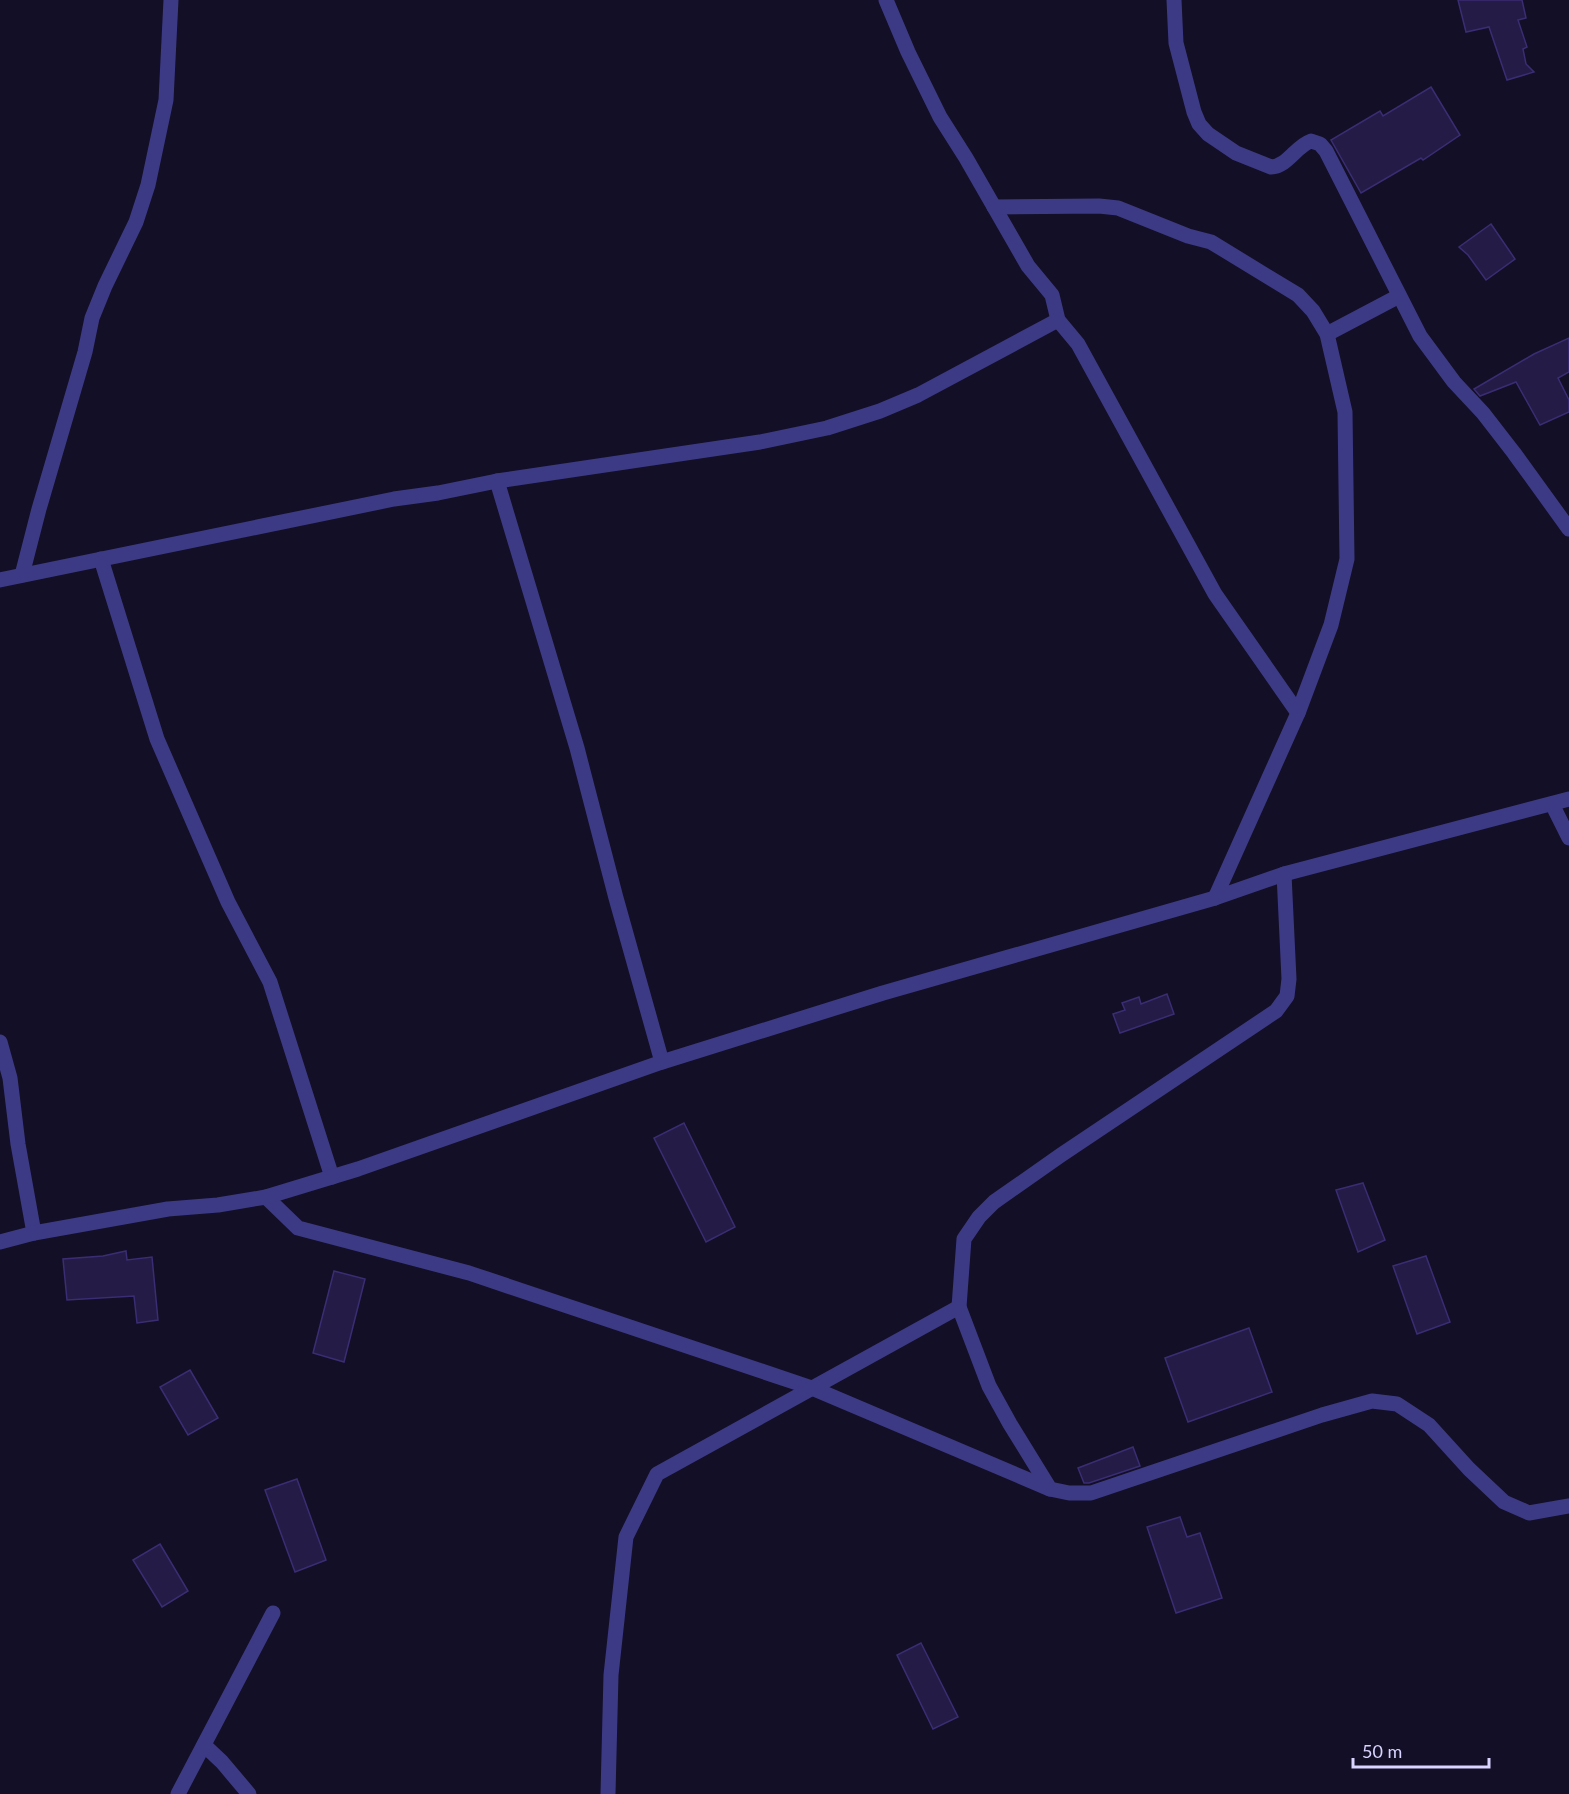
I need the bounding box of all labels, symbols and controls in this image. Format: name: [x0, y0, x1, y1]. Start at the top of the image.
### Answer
scale bar: [1353, 1731, 1490, 1769]
text: 50 m: [1362, 1740, 1402, 1762]

